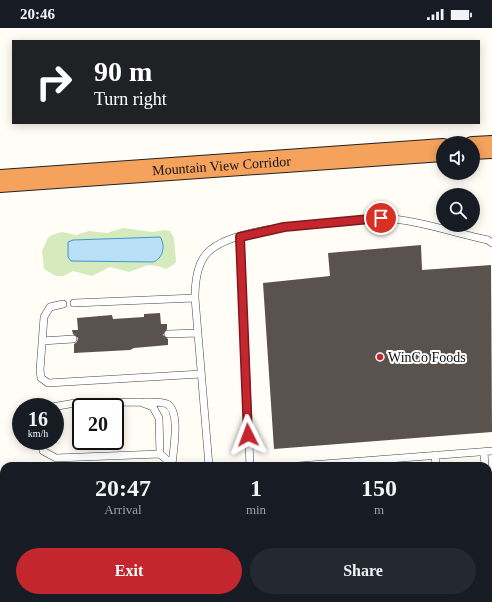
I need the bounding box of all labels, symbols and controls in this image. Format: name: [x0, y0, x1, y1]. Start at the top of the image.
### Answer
text: 20:46: [20, 6, 55, 22]
icon: right: [28, 56, 80, 108]
text: 90 m: [94, 56, 152, 87]
text: Turn right: [94, 89, 167, 109]
map controls: [436, 136, 480, 232]
button: sound: [436, 136, 480, 180]
street label: Mountain View Corridor: [152, 154, 292, 178]
button: search: [436, 188, 480, 232]
pin: [364, 201, 398, 235]
icon: arrive: [370, 207, 392, 229]
place label: WinCo Foods: [388, 350, 466, 365]
marker: WinCo Foods: [375, 352, 385, 362]
speed limit sign: 20: [72, 398, 124, 450]
text: 16: [28, 408, 48, 430]
position arrow: [227, 414, 269, 456]
text: km/h: [28, 428, 48, 439]
text: 20:47: [95, 475, 151, 501]
text: 1: [250, 475, 262, 501]
text: 150: [361, 475, 397, 501]
text: Arrival: [104, 502, 142, 517]
text: min: [246, 502, 266, 517]
text: m: [374, 502, 384, 517]
button: Exit: [16, 548, 242, 594]
button: Share: [250, 548, 476, 594]

